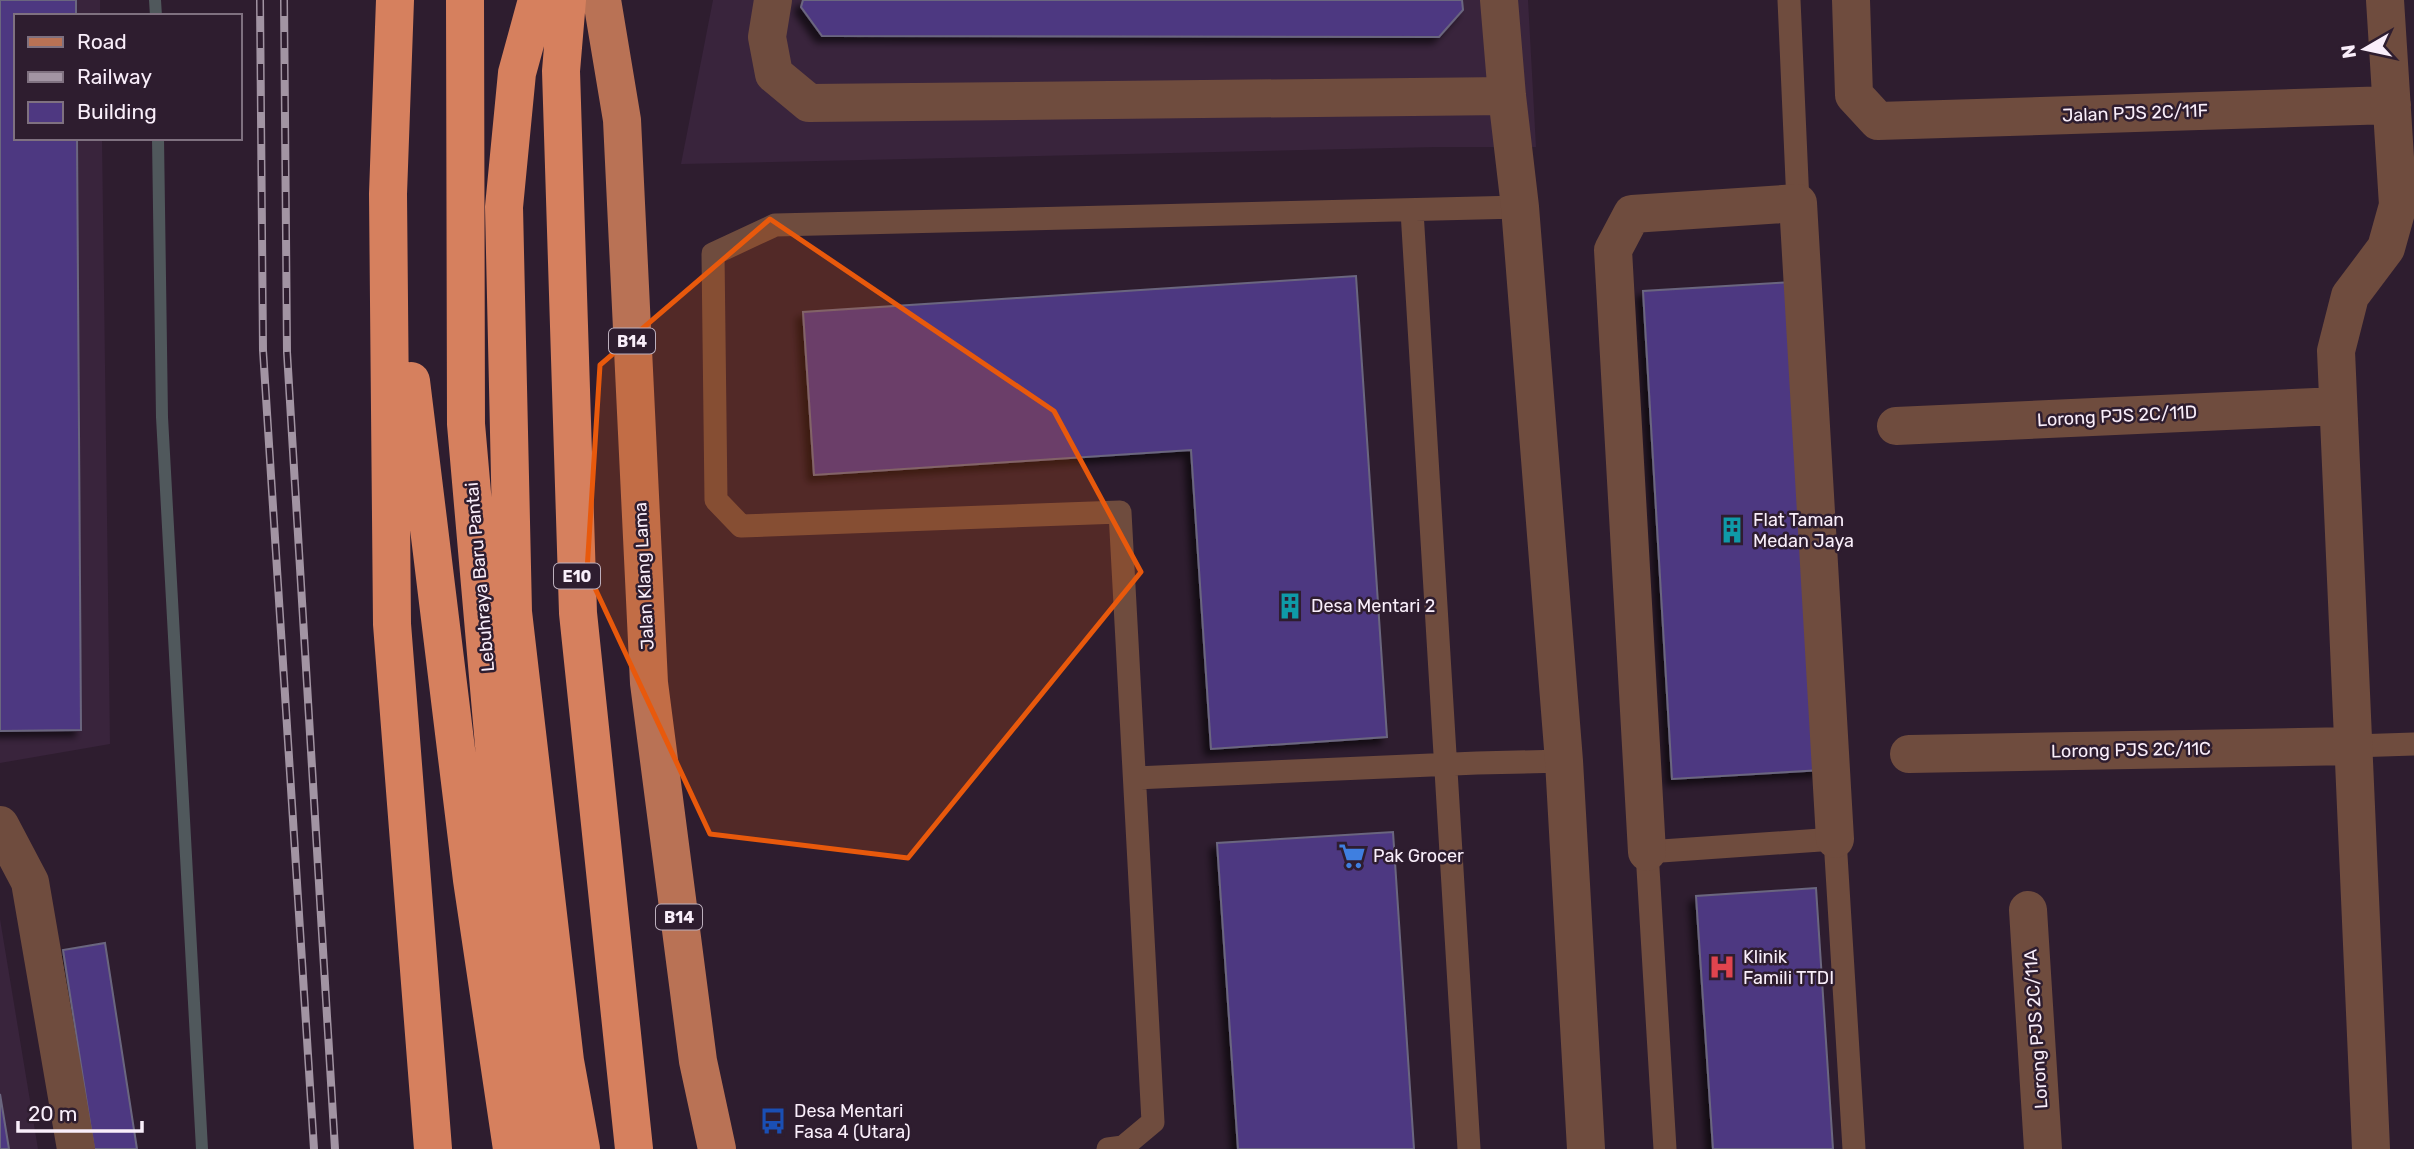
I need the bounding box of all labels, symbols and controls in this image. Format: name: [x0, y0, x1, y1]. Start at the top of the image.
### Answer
legend: [14, 14, 242, 140]
north arrow: [2330, 14, 2400, 84]
text: Road: [77, 29, 127, 54]
text: N: [2336, 43, 2361, 60]
text: Railway: [77, 64, 152, 89]
text: Building: [77, 99, 157, 124]
street label: Jalan PJS 2C/11F: [2062, 99, 2208, 127]
road number: B14: [609, 328, 655, 354]
street label: Lorong PJS 2C/11D: [2036, 401, 2198, 431]
street label: Lebuhraya Baru Pantai: [461, 481, 499, 673]
street label: Jalan Klang Lama: [629, 501, 659, 651]
place label: Flat Taman Medan Jaya: [1753, 509, 1854, 552]
building icon: Flat Taman Medan Jaya: [1717, 515, 1747, 545]
road number: E10: [554, 564, 600, 589]
building icon: Desa Mentari 2: [1275, 591, 1305, 621]
place label: Desa Mentari 2: [1311, 595, 1435, 617]
street label: Lorong PJS 2C/11C: [2051, 738, 2211, 762]
supermarket icon: Pak Grocer: [1337, 841, 1367, 871]
place label: Pak Grocer: [1373, 845, 1464, 867]
road number: B14: [656, 904, 702, 930]
place label: Klinik Famili TTDI: [1743, 946, 1834, 989]
street label: Lorong PJS 2C/11A: [2019, 948, 2053, 1110]
hospital icon: Klinik Famili TTDI: [1707, 952, 1737, 982]
scale bar: [18, 1090, 142, 1134]
place label: Desa Mentari Fasa 4 (Utara): [794, 1100, 911, 1143]
text: 20 m: [28, 1101, 77, 1126]
bus stop icon: Desa Mentari Fasa 4 (Utara): [758, 1106, 788, 1136]

